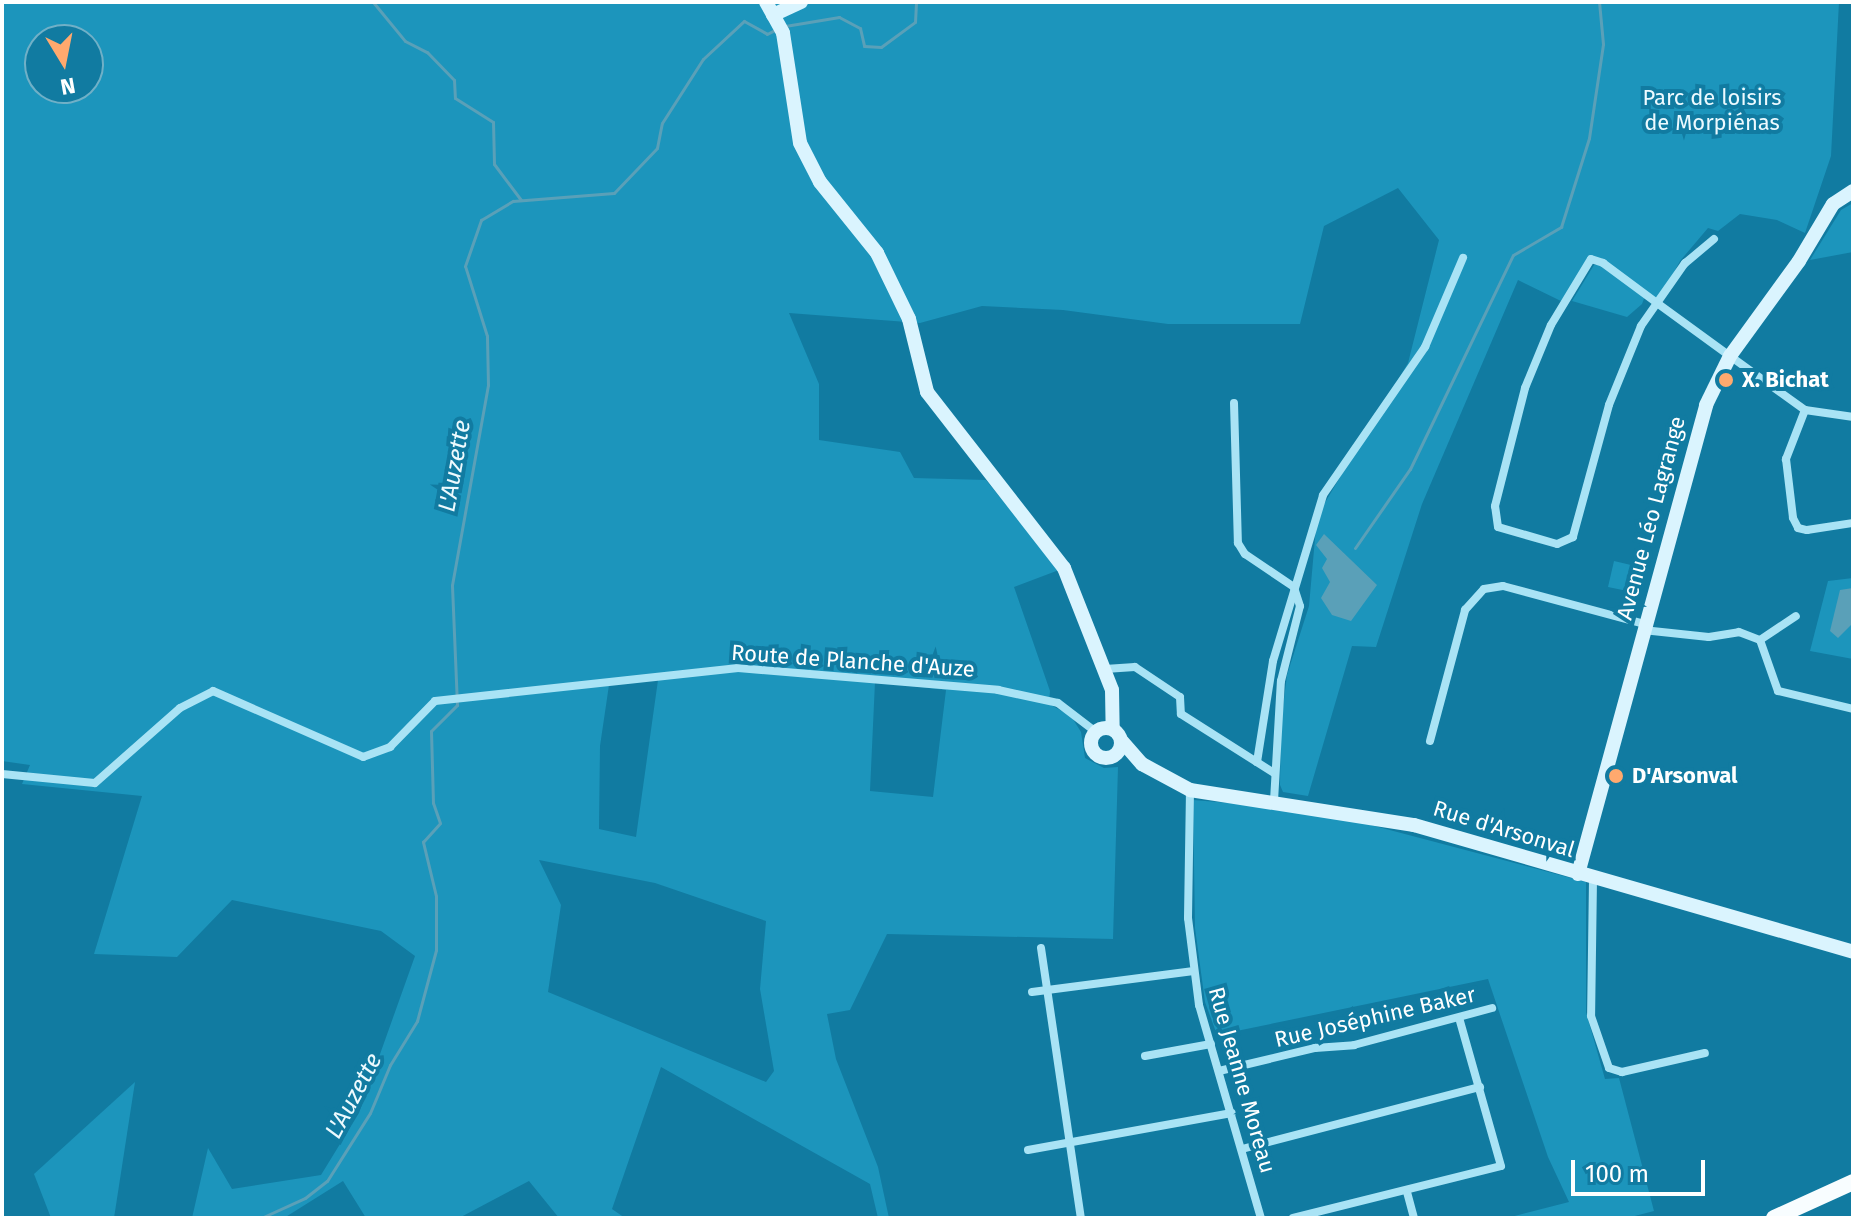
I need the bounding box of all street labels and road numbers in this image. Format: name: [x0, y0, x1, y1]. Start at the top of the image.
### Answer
street label: Avenue Léo Lagrange: [1611, 413, 1691, 623]
street label: Route de Planche d'Auze: [730, 639, 976, 683]
street label: Rue d'Arsonval: [1430, 795, 1578, 863]
street label: Rue Joséphine Baker: [1272, 981, 1478, 1053]
street label: Rue Jeanne Moreau: [1203, 984, 1281, 1176]

